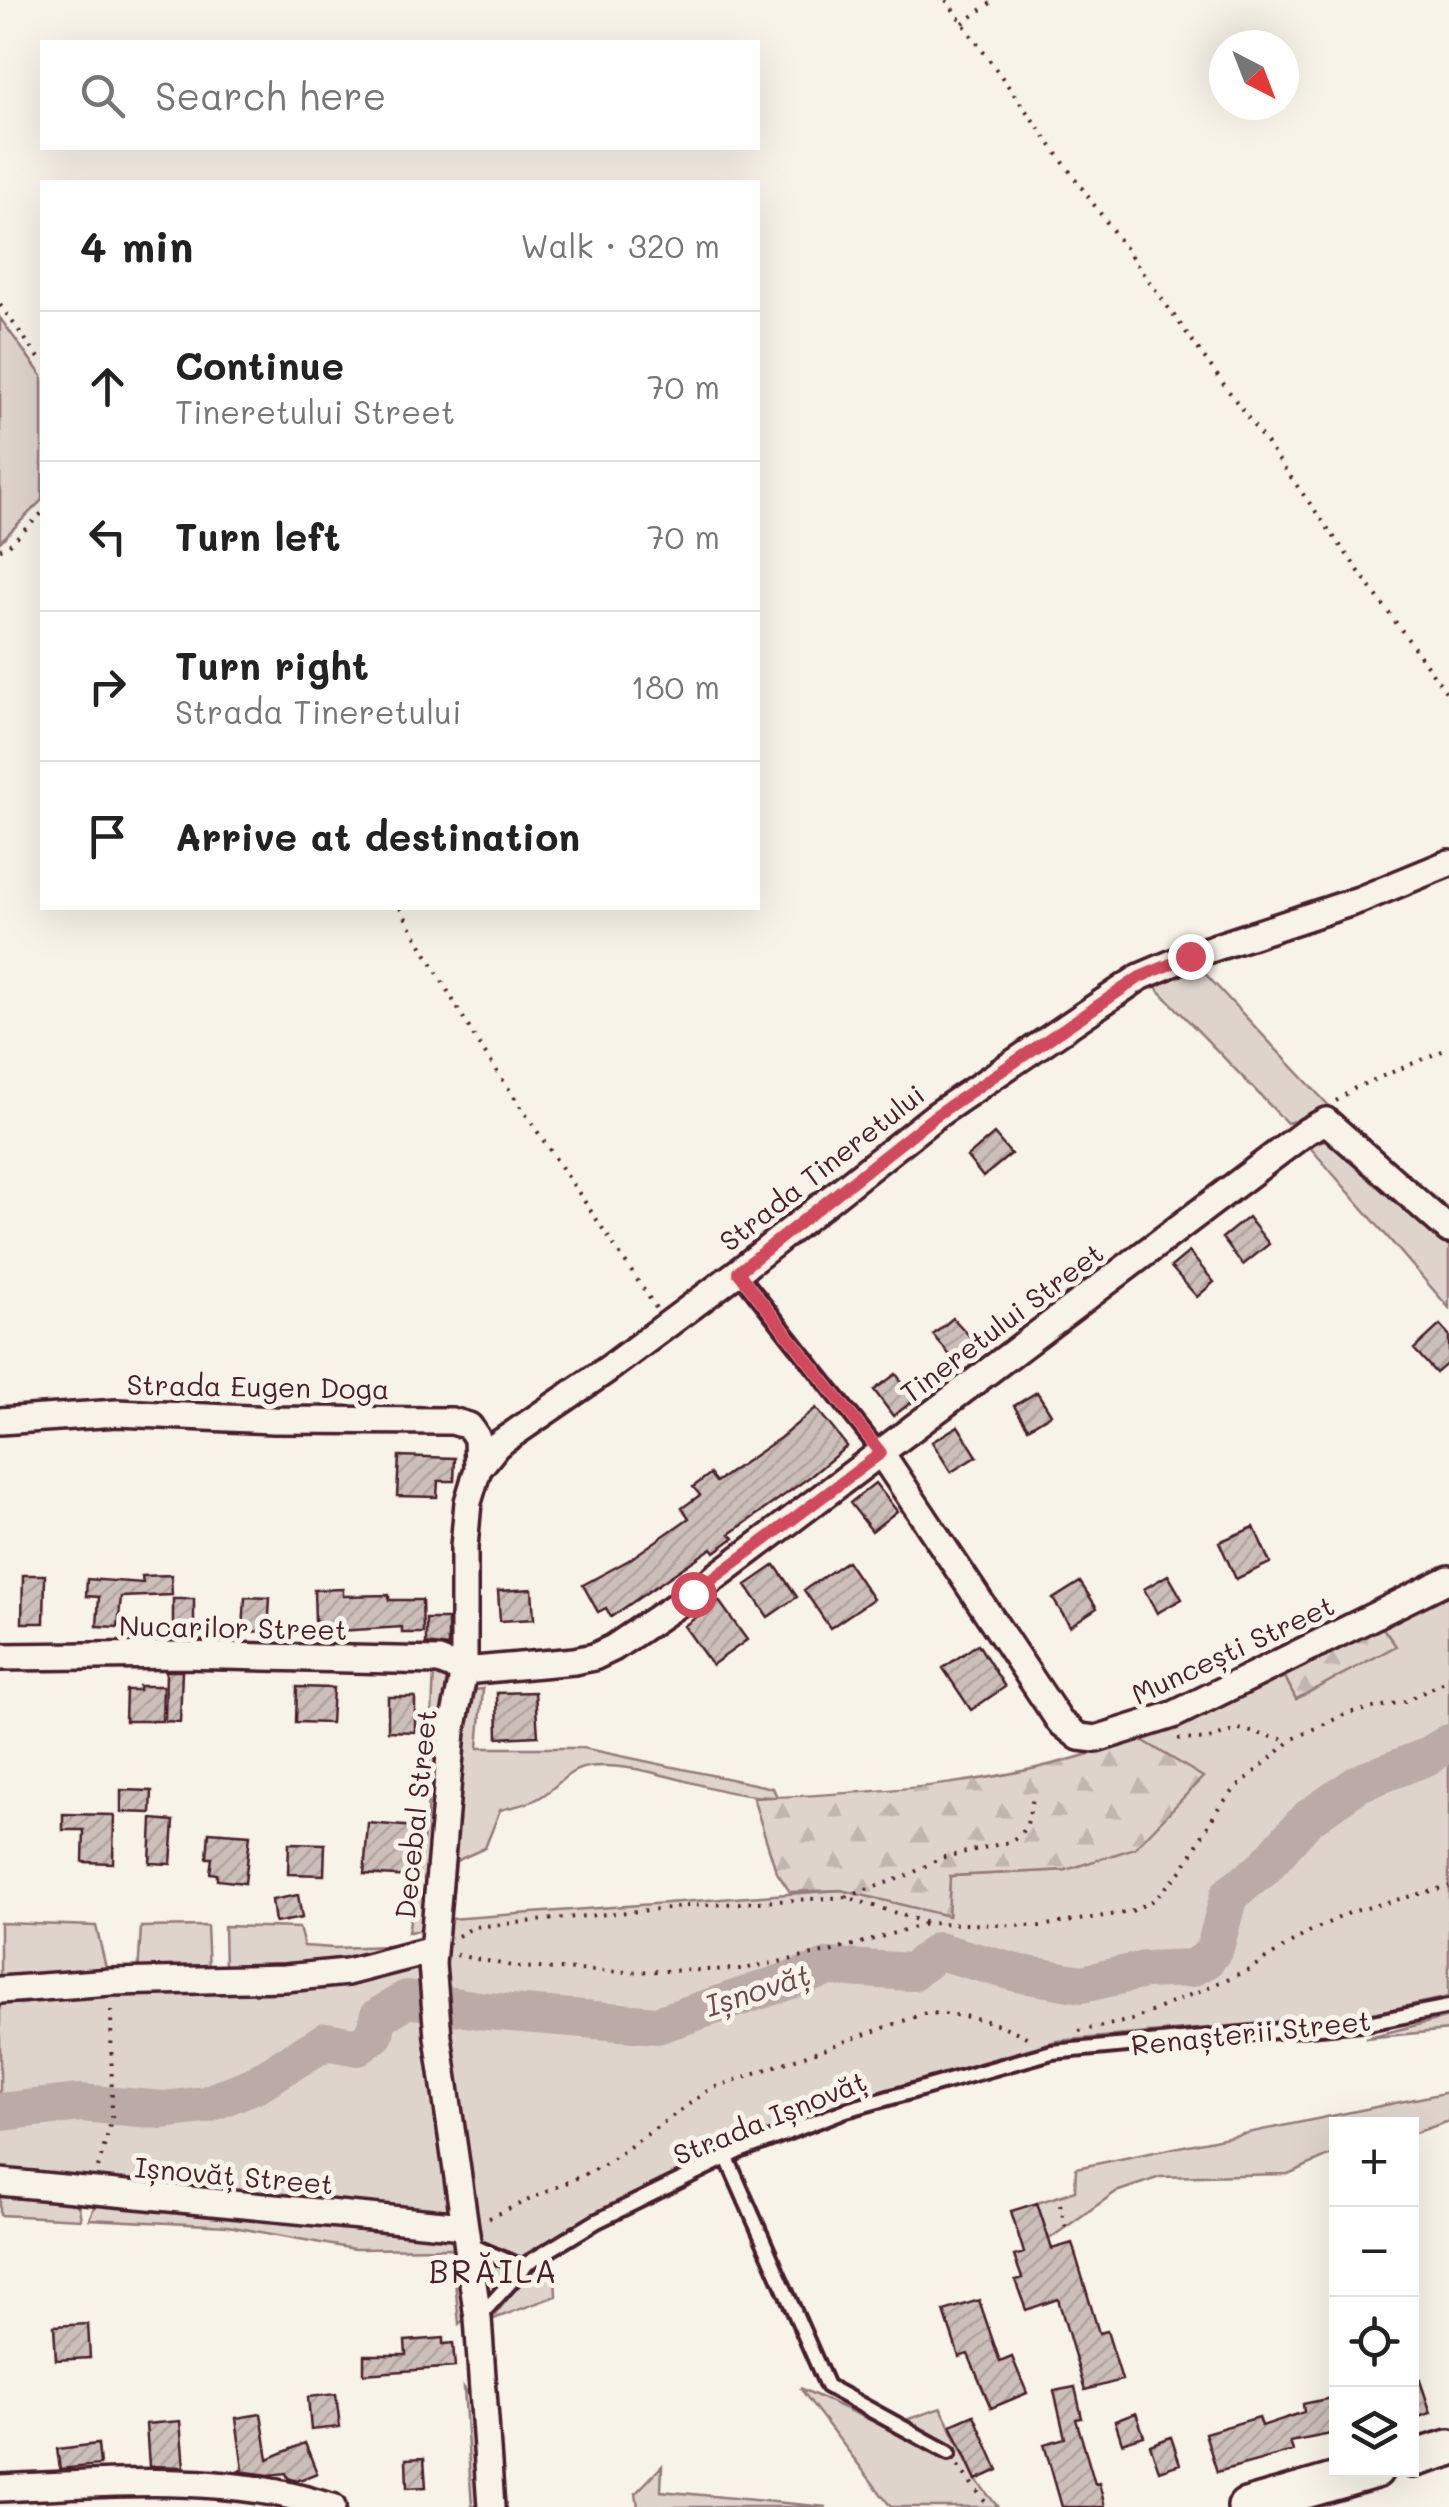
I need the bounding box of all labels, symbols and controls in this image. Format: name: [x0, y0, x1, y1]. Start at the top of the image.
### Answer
north arrow: [1209, 30, 1299, 120]
search box: [40, 40, 760, 150]
icon: search: [75, 68, 130, 123]
text: Search here: [155, 70, 386, 120]
text: 4 min: [80, 218, 193, 273]
text: Walk · 320 m: [520, 224, 720, 266]
text: Continue: [175, 340, 344, 390]
icon: ahead: [80, 359, 135, 414]
text: 70 m: [647, 365, 720, 407]
text: Tineretului Street: [175, 390, 455, 432]
icon: left: [80, 509, 135, 564]
text: Turn left: [175, 511, 341, 561]
text: 70 m: [647, 515, 720, 557]
text: Turn right: [175, 640, 369, 690]
icon: right: [80, 659, 135, 714]
text: 180 m: [631, 665, 720, 707]
text: Strada Tineretului: [175, 690, 462, 732]
icon: arrive: [80, 809, 135, 864]
text: Arrive at destination: [175, 811, 580, 861]
route end: [1168, 934, 1214, 980]
street label: Strada Tineretului: [712, 1076, 931, 1259]
street label: Tineretului Street: [893, 1234, 1110, 1410]
street label: Strada Eugen Doga: [126, 1366, 390, 1406]
route start: [671, 1572, 717, 1618]
street label: Muncești Street: [1125, 1586, 1340, 1713]
street label: Nucarilor Street: [119, 1607, 347, 1647]
street label: Decebal Street: [386, 1707, 444, 1921]
water label: Ișnovăț: [700, 1953, 816, 2026]
street label: Renașterii Street: [1129, 2002, 1373, 2063]
street label: Strada Ișnovăț: [668, 2062, 872, 2173]
map controls: [1329, 2117, 1419, 2477]
button: +: [1329, 2117, 1419, 2207]
street label: Ișnovăț Street: [133, 2148, 335, 2203]
button: −: [1329, 2207, 1419, 2297]
district label: BRĂILA: [429, 2249, 559, 2291]
button: locate: [1329, 2297, 1419, 2387]
button: layers: [1329, 2387, 1419, 2477]

